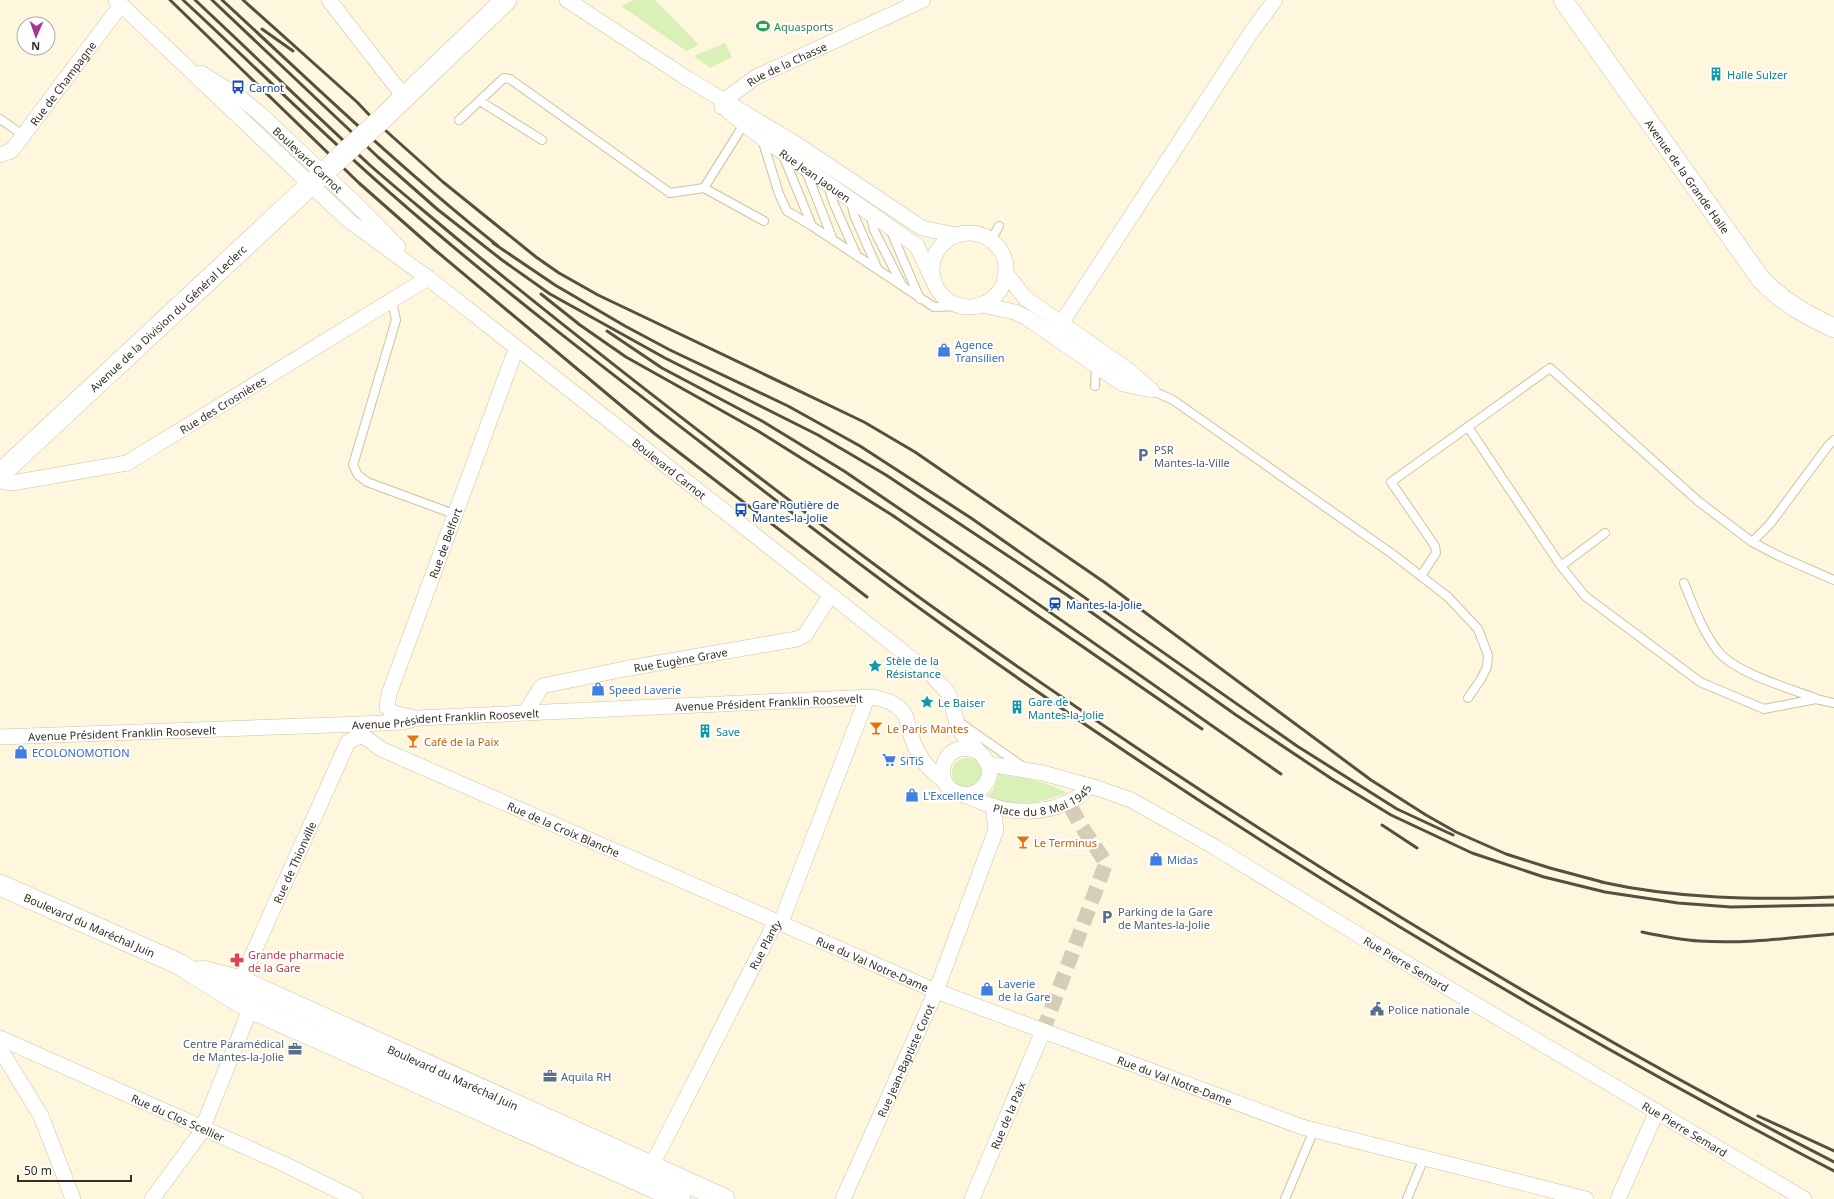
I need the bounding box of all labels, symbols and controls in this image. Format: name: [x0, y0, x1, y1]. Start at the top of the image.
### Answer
north arrow: [16, 16, 56, 56]
sports icon: Aquasports: [755, 18, 771, 34]
place label: Aquasports: [774, 19, 833, 34]
street label: Rue de Champagne: [26, 38, 99, 128]
street label: Rue de la Chasse: [743, 38, 829, 89]
text: N: [31, 39, 40, 54]
building icon: Halle Sulzer: [1708, 66, 1724, 82]
place label: Halle Sulzer: [1727, 67, 1788, 82]
bus stop icon: Carnot: [230, 79, 246, 95]
place label: Carnot: [249, 80, 284, 95]
street label: Avenue de la Grande Halle: [1642, 116, 1734, 236]
street label: Boulevard Carnot: [270, 123, 346, 196]
street label: Rue Jean Jaouen: [777, 145, 854, 205]
street label: Avenue de la Division du Général Leclerc: [86, 241, 249, 395]
place label: Agence Transilien: [955, 337, 1005, 365]
shop icon: Agence Transilien: [936, 342, 952, 358]
street label: Rue des Crosnières: [176, 372, 269, 437]
street label: Boulevard Carnot: [629, 434, 710, 502]
place label: PSR Mantes-la-Ville: [1154, 442, 1230, 470]
parking icon: PSR Mantes-la-Ville: [1135, 447, 1151, 463]
place label: Gare Routière de Mantes-la-Jolie: [752, 497, 839, 525]
bus stop icon: Gare Routière de Mantes-la-Jolie: [733, 502, 749, 518]
street label: Rue de Belfort: [425, 506, 464, 580]
station icon: Mantes-la-Jolie: [1047, 596, 1063, 612]
place label: Mantes-la-Jolie: [1066, 597, 1142, 612]
street label: Rue Eugène Grave: [632, 644, 729, 675]
place label: Stèle de la Résistance: [886, 653, 941, 681]
place icon: Stèle de la Résistance: [867, 658, 883, 674]
shop icon: Speed Laverie: [590, 681, 606, 697]
place label: Speed Laverie: [609, 682, 681, 697]
street label: Avenue Président Franklin Roosevelt: [675, 690, 863, 714]
place icon: Le Baiser: [919, 694, 935, 710]
place label: Gare de Mantes-la-Jolie: [1028, 694, 1104, 722]
place label: Le Baiser: [938, 695, 985, 710]
building icon: Gare de Mantes-la-Jolie: [1009, 699, 1025, 715]
street label: Avenue Président Franklin Roosevelt: [352, 705, 539, 732]
bar icon: Le Paris Mantes: [868, 720, 884, 736]
place label: Le Paris Mantes: [887, 721, 969, 736]
street label: Avenue Président Franklin Roosevelt: [28, 722, 216, 743]
building icon: Save: [697, 723, 713, 739]
place label: Save: [716, 724, 740, 739]
bar icon: Café de la Paix: [405, 733, 421, 749]
place label: Café de la Paix: [424, 734, 499, 749]
shop icon: ECOLONOMOTION: [13, 744, 29, 760]
place label: ECOLONOMOTION: [32, 745, 130, 760]
supermarket icon: SiTiS: [881, 752, 897, 768]
place label: SiTiS: [900, 753, 924, 768]
street label: Place du 8 Mai 1945: [992, 782, 1094, 819]
shop icon: L'Excellence: [904, 787, 920, 803]
place label: L'Excellence: [923, 788, 984, 803]
street label: Rue de la Croix Blanche: [505, 798, 622, 860]
street label: Rue de Thionville: [269, 819, 319, 906]
bar icon: Le Terminus: [1015, 834, 1031, 850]
place label: Le Terminus: [1034, 835, 1097, 850]
shop icon: Midas: [1148, 851, 1164, 867]
place label: Midas: [1167, 852, 1198, 867]
street label: Boulevard du Maréchal Juin: [22, 889, 158, 960]
place label: Parking de la Gare de Mantes-la-Jolie: [1118, 904, 1213, 932]
parking icon: Parking de la Gare de Mantes-la-Jolie: [1099, 909, 1115, 925]
street label: Rue Planty: [745, 916, 784, 972]
street label: Rue du Val Notre-Dame: [814, 932, 931, 994]
street label: Rue Pierre Semard: [1361, 932, 1452, 994]
place label: Grande pharmacie de la Gare: [248, 947, 344, 975]
pharmacy icon: Grande pharmacie de la Gare: [229, 952, 245, 968]
place label: Laverie de la Gare: [998, 976, 1050, 1004]
shop icon: Laverie de la Gare: [979, 981, 995, 997]
street label: Rue Jean-Baptiste Corot: [873, 1001, 937, 1119]
public building icon: Police nationale: [1369, 1001, 1385, 1017]
place label: Police nationale: [1388, 1002, 1470, 1017]
place label: Centre Paramédical de Mantes-la-Jolie: [183, 1036, 284, 1064]
office icon: Centre Paramédical de Mantes-la-Jolie: [287, 1041, 303, 1057]
street label: Boulevard du Maréchal Juin: [385, 1041, 521, 1113]
street label: Rue du Val Notre-Dame: [1115, 1052, 1234, 1108]
office icon: Aquila RH: [542, 1068, 558, 1084]
place label: Aquila RH: [561, 1069, 611, 1084]
street label: Rue de la Paix: [987, 1079, 1028, 1151]
street label: Rue du Clos Scellier: [129, 1090, 228, 1145]
street label: Rue Pierre Semard: [1640, 1097, 1730, 1159]
scale bar: [18, 1157, 131, 1183]
text: 50 m: [24, 1162, 52, 1179]

